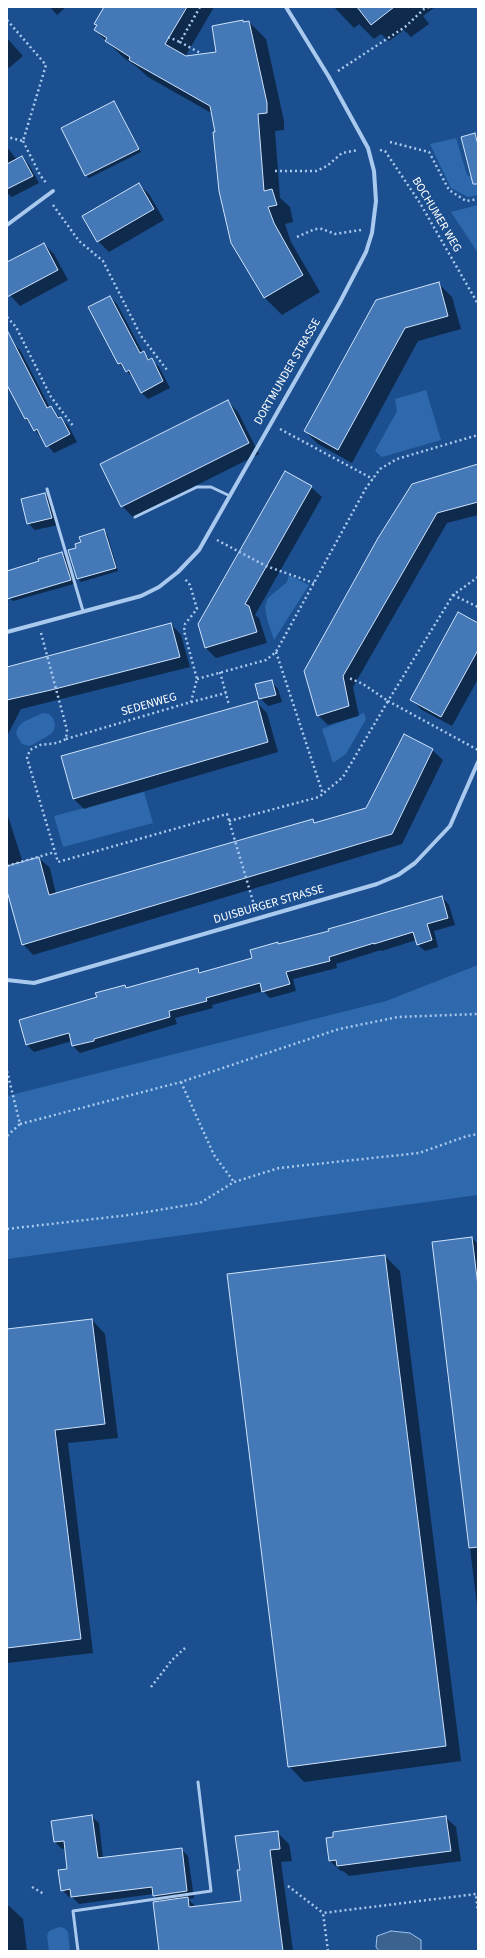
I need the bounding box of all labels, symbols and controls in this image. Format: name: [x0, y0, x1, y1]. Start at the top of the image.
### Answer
street label: BOCHUMER WEG: [408, 175, 464, 255]
street label: DORTMUNDER STRASSE: [252, 316, 324, 428]
street label: SEDENWEG: [119, 690, 179, 720]
street label: DUISBURGER STRASSE: [212, 882, 326, 928]

